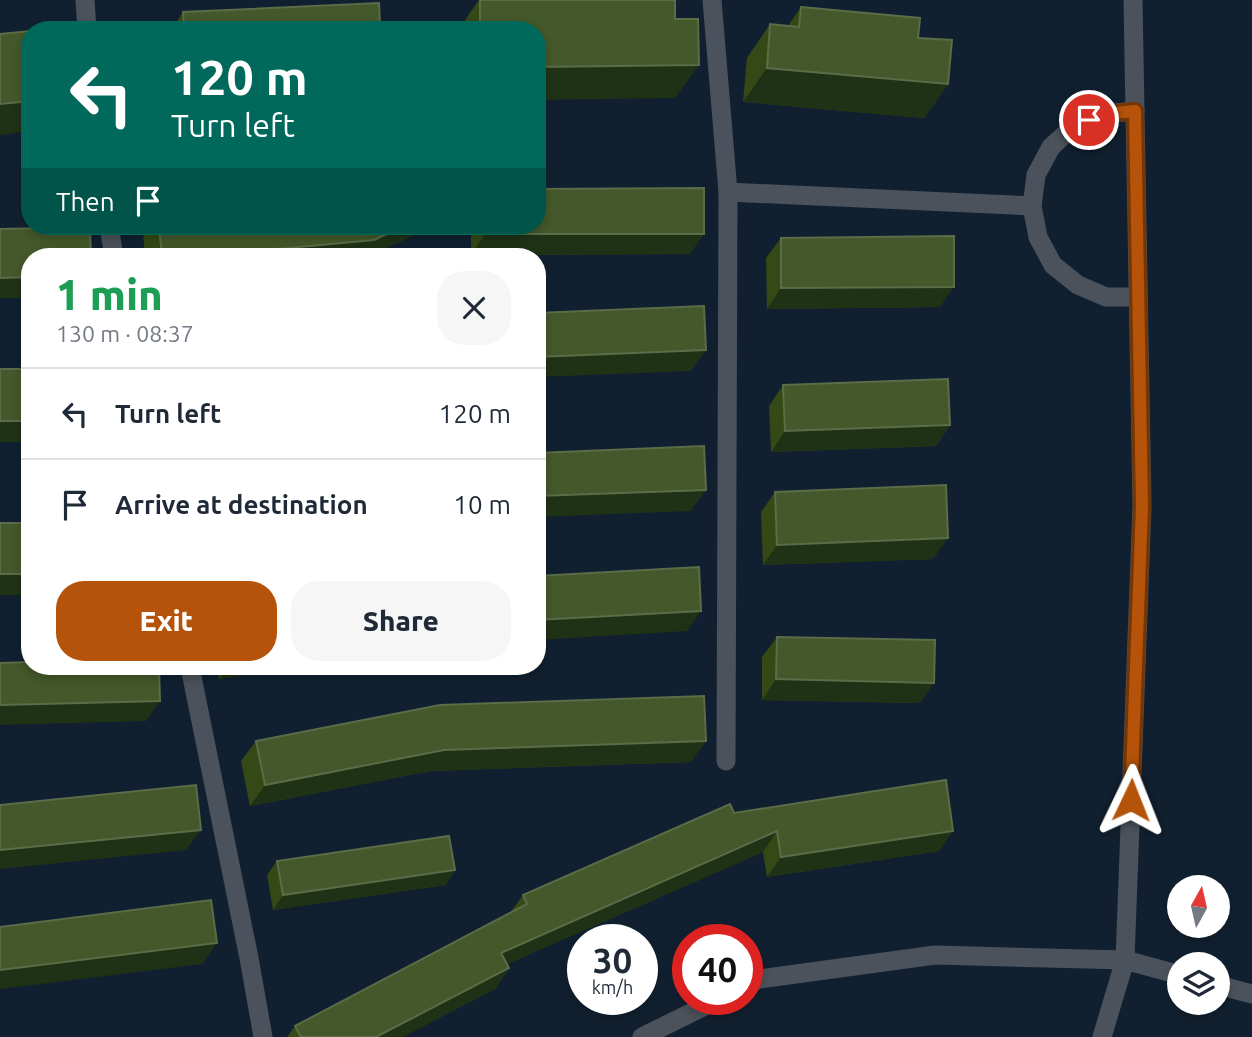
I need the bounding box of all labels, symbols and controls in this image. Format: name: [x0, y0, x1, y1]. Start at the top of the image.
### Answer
icon: left: [56, 49, 147, 140]
text: 120 m: [171, 49, 308, 104]
pin: [1059, 90, 1119, 150]
icon: arrive: [1070, 101, 1108, 139]
text: Turn left: [171, 107, 295, 143]
icon: arrive: [129, 182, 167, 220]
text: Then: [56, 187, 115, 216]
text: 1 min: [56, 271, 163, 318]
button: close: [437, 271, 511, 345]
text: 130 m · 08:37: [56, 321, 194, 346]
icon: left: [56, 395, 94, 433]
text: Turn left: [115, 399, 221, 428]
text: 120 m: [439, 399, 511, 428]
icon: arrive: [56, 486, 94, 524]
text: Arrive at destination: [115, 490, 368, 519]
text: 10 m: [453, 490, 511, 519]
button: Exit: [56, 581, 277, 661]
button: Share: [291, 581, 511, 661]
position arrow: [1094, 763, 1168, 837]
north arrow: [1167, 875, 1230, 938]
map controls: [1167, 875, 1230, 1015]
speed limit sign: 40: [672, 924, 763, 1015]
text: 30: [593, 940, 632, 980]
button: layers: [1167, 952, 1230, 1015]
text: km/h: [592, 977, 633, 997]

